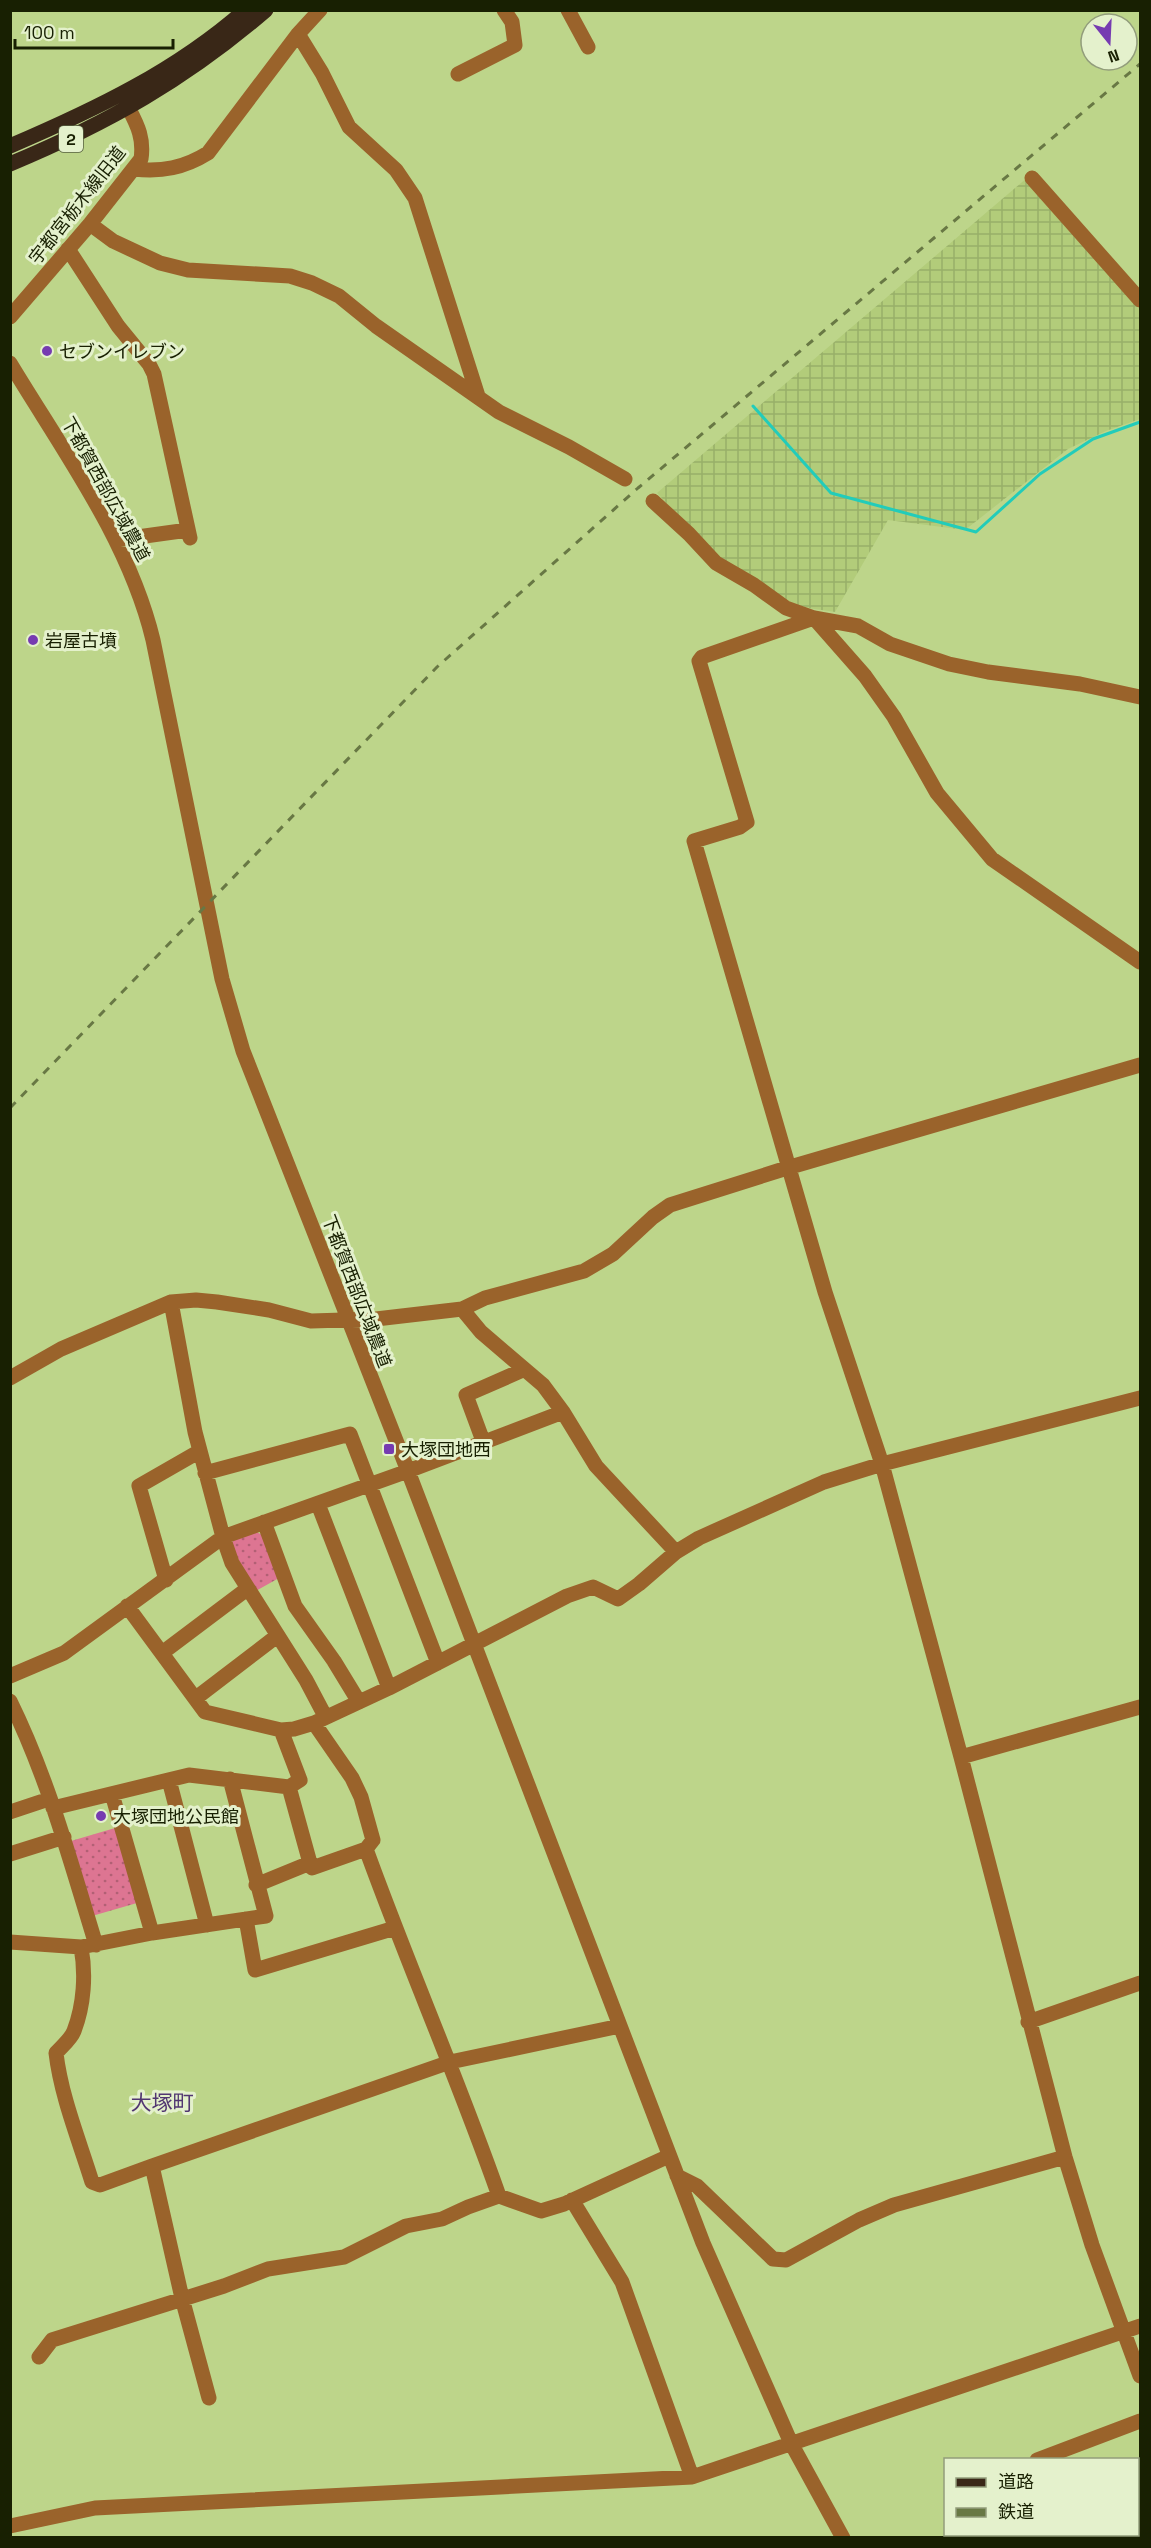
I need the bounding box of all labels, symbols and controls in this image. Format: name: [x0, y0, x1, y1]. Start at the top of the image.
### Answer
scale bar: [15, 12, 172, 50]
north arrow: [1079, 12, 1139, 72]
text: 100 m: [24, 21, 75, 44]
text: N: [1105, 44, 1122, 67]
road number: 2: [59, 126, 83, 152]
street label: 宇都宮栃木線旧道: [24, 141, 130, 269]
place label: セブンイレブン: [59, 340, 185, 363]
marker: セブンイレブン: [40, 344, 54, 358]
street label: 下都賀西部広域農道: [57, 413, 155, 565]
place label: 岩屋古墳: [45, 629, 117, 652]
marker: 岩屋古墳: [26, 633, 40, 647]
street label: 下都賀西部広域農道: [317, 1211, 397, 1371]
place label: 大塚団地西: [401, 1438, 491, 1461]
marker: 大塚団地西: [382, 1442, 396, 1456]
place label: 大塚団地公民館: [113, 1805, 239, 1828]
marker: 大塚団地公民館: [94, 1809, 108, 1823]
district label: 大塚町: [131, 2089, 194, 2116]
legend: [944, 2458, 1139, 2536]
text: 道路: [998, 2470, 1034, 2493]
text: 鉄道: [998, 2500, 1034, 2523]

